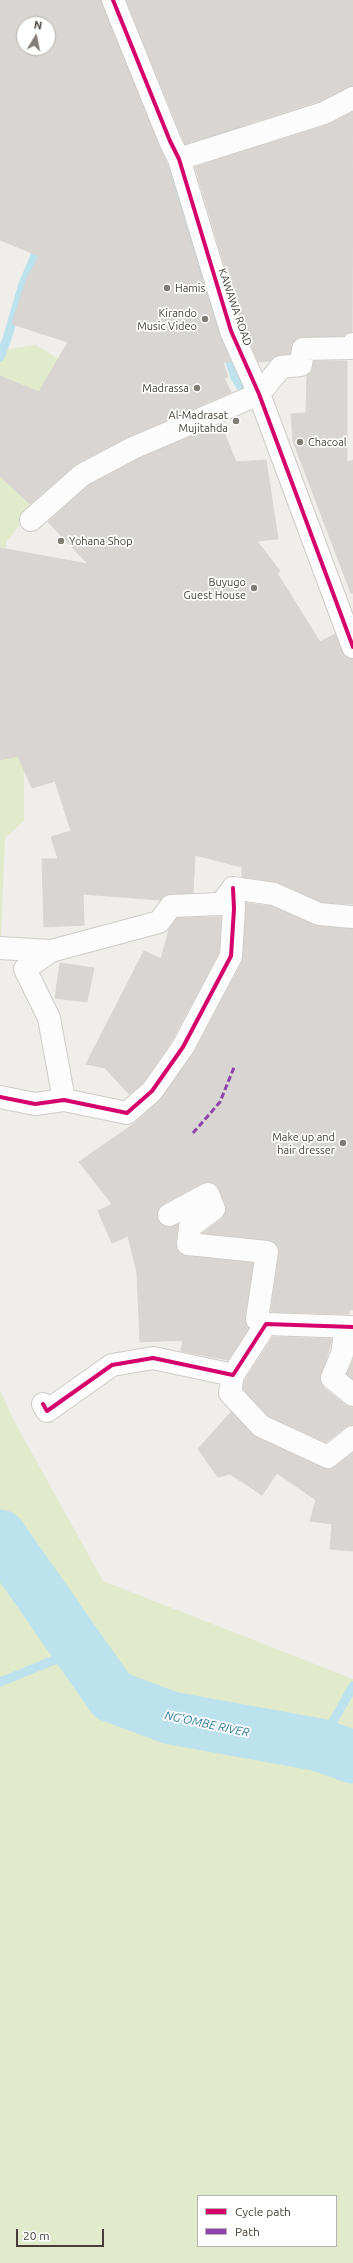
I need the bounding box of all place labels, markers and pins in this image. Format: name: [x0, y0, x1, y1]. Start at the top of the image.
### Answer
place label: Hamis: [175, 281, 205, 295]
marker: Hamis: [162, 283, 172, 293]
place label: Kirando Music Video: [137, 306, 197, 332]
marker: Kirando Music Video: [200, 314, 210, 324]
place label: Madrassa: [142, 381, 189, 395]
marker: Madrassa: [192, 383, 202, 393]
place label: Al-Madrasat Mujitahda: [169, 408, 228, 434]
marker: Al-Madrasat Mujitahda: [231, 416, 241, 426]
place label: Chacoal: [308, 435, 347, 449]
marker: Chacoal: [295, 437, 305, 447]
place label: Yohana Shop: [69, 534, 133, 548]
marker: Yohana Shop: [56, 536, 66, 546]
place label: Buyugo Guest House: [184, 575, 246, 601]
marker: Buyugo Guest House: [249, 583, 259, 593]
place label: Make up and hair dresser: [272, 1130, 335, 1156]
marker: Make up and hair dresser: [338, 1138, 348, 1148]

